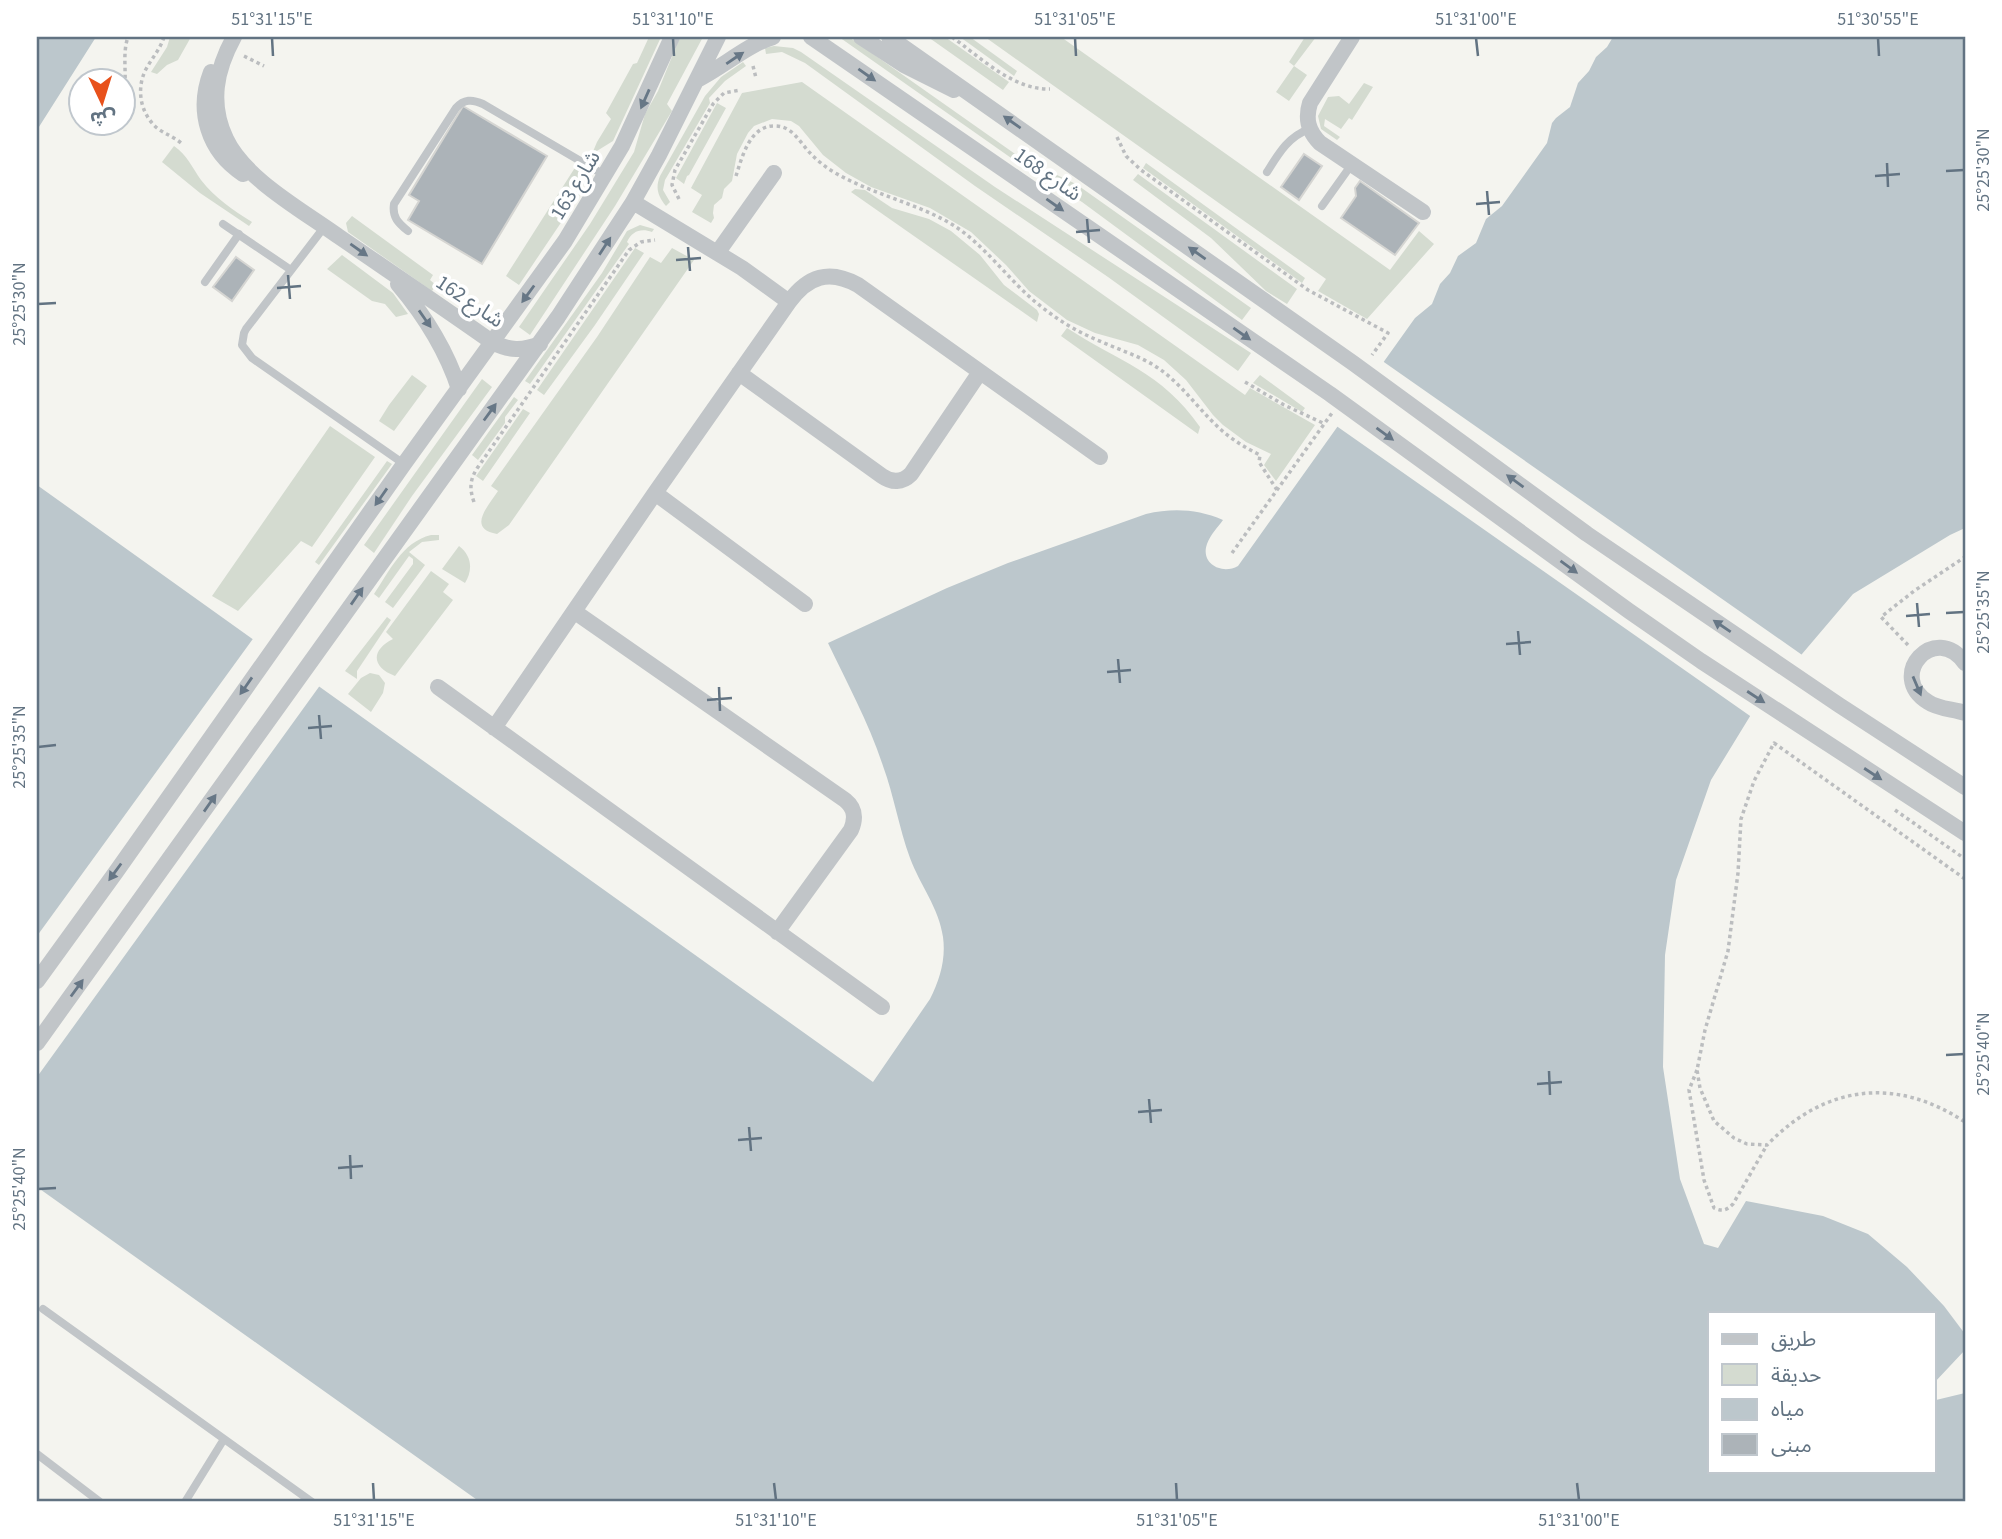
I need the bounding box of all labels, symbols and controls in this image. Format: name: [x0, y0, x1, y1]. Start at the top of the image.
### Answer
text: 51°31'15"E: [231, 7, 313, 32]
text: 51°31'10"E: [632, 7, 714, 32]
text: 51°31'05"E: [1034, 7, 1116, 32]
text: 51°31'00"E: [1435, 7, 1517, 32]
text: 51°30'55"E: [1837, 7, 1919, 32]
one-way arrow: [726, 51, 744, 65]
north arrow: [66, 66, 136, 136]
one-way arrow: [857, 69, 877, 82]
one-way arrow: [639, 89, 651, 109]
text: ش: [89, 103, 117, 132]
one-way arrow: [1003, 115, 1021, 129]
text: 25°25'30"N: [1971, 128, 1996, 212]
street label: شارع 168: [1008, 140, 1088, 208]
street label: شارع 163: [542, 145, 608, 225]
one-way arrow: [1045, 198, 1065, 211]
one-way arrow: [598, 236, 611, 256]
one-way arrow: [350, 243, 368, 257]
one-way arrow: [1188, 246, 1206, 260]
text: 25°25'30"N: [7, 262, 32, 346]
street label: شارع 162: [430, 267, 510, 335]
one-way arrow: [521, 285, 535, 303]
one-way arrow: [418, 310, 432, 328]
one-way arrow: [1233, 327, 1251, 341]
one-way arrow: [483, 403, 497, 421]
one-way arrow: [1376, 427, 1394, 441]
one-way arrow: [1506, 475, 1524, 489]
one-way arrow: [374, 488, 388, 506]
one-way arrow: [1560, 560, 1578, 574]
text: 25°25'35"N: [1971, 570, 1996, 654]
one-way arrow: [350, 587, 364, 605]
one-way arrow: [1712, 619, 1732, 632]
one-way arrow: [1911, 676, 1922, 697]
one-way arrow: [240, 677, 254, 695]
one-way arrow: [1747, 690, 1765, 704]
text: 25°25'35"N: [7, 705, 32, 789]
one-way arrow: [1864, 767, 1883, 780]
one-way arrow: [203, 794, 217, 812]
one-way arrow: [109, 863, 123, 881]
one-way arrow: [70, 979, 84, 997]
text: 25°25'40"N: [1971, 1012, 1996, 1096]
text: 25°25'40"N: [7, 1147, 32, 1231]
legend: [1708, 1312, 1936, 1472]
text: طريق: [1771, 1324, 1816, 1354]
text: حديقة: [1771, 1360, 1821, 1390]
text: مياه: [1771, 1394, 1804, 1424]
text: مبنى: [1771, 1430, 1812, 1460]
text: 51°31'15"E: [333, 1508, 415, 1533]
text: 51°31'10"E: [735, 1508, 817, 1533]
text: 51°31'05"E: [1136, 1508, 1218, 1533]
text: 51°31'00"E: [1538, 1508, 1620, 1533]

